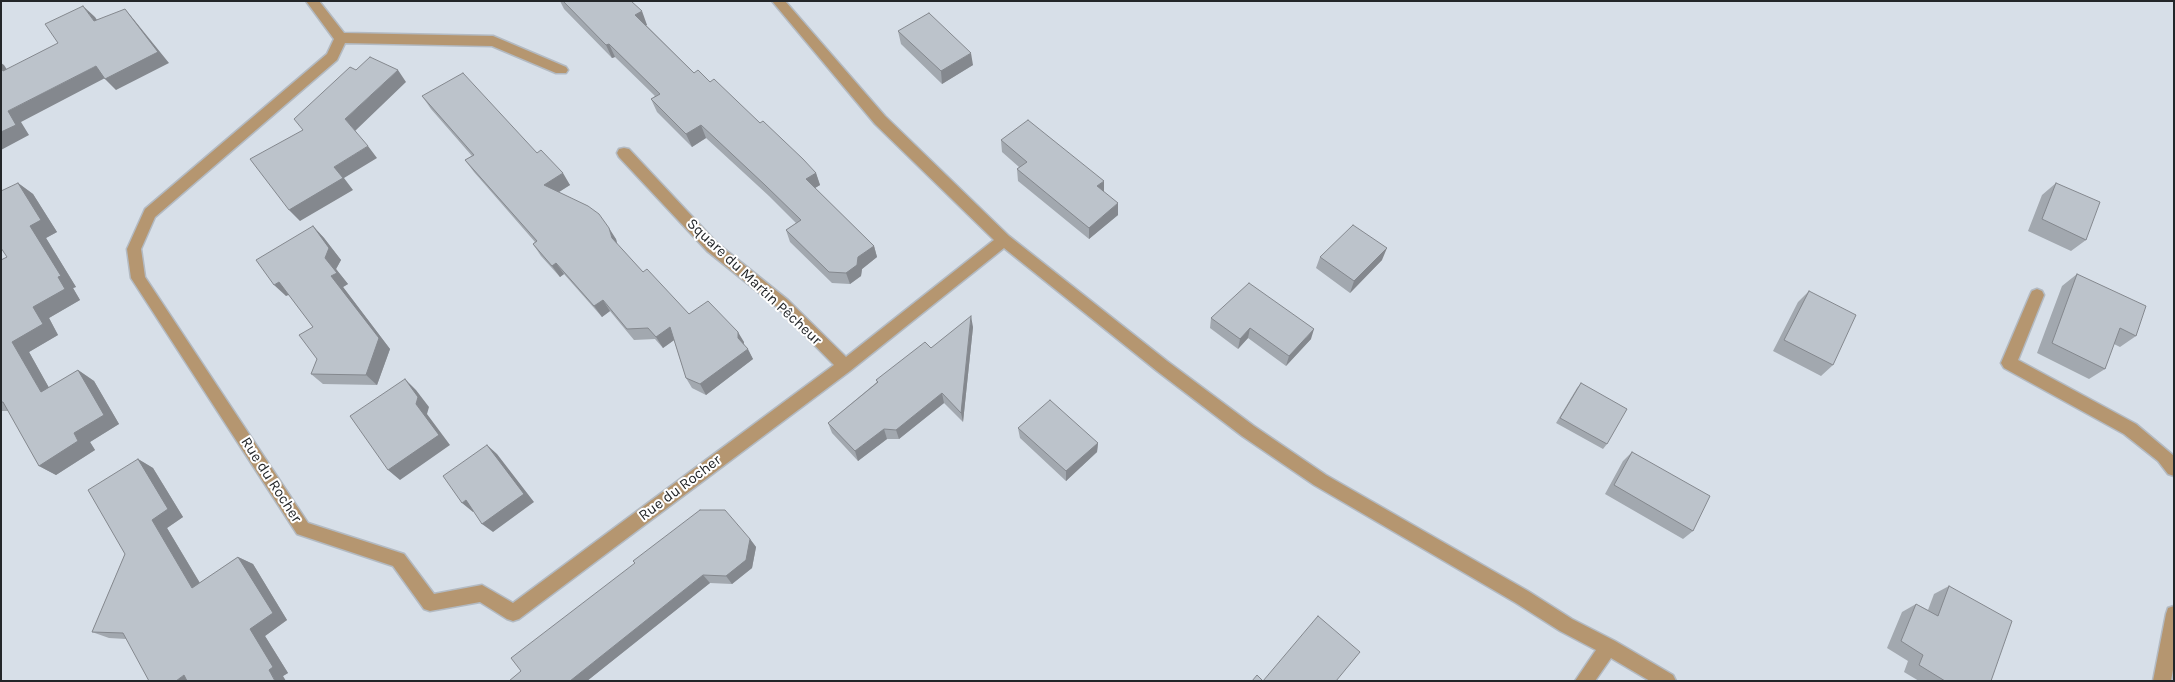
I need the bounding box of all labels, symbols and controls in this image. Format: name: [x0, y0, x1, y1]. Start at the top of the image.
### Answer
street label: Square du Martin Pêcheur: [683, 215, 825, 349]
street label: Rue du Rocher: [237, 434, 305, 526]
street label: Rue du Rocher: [635, 451, 725, 525]

